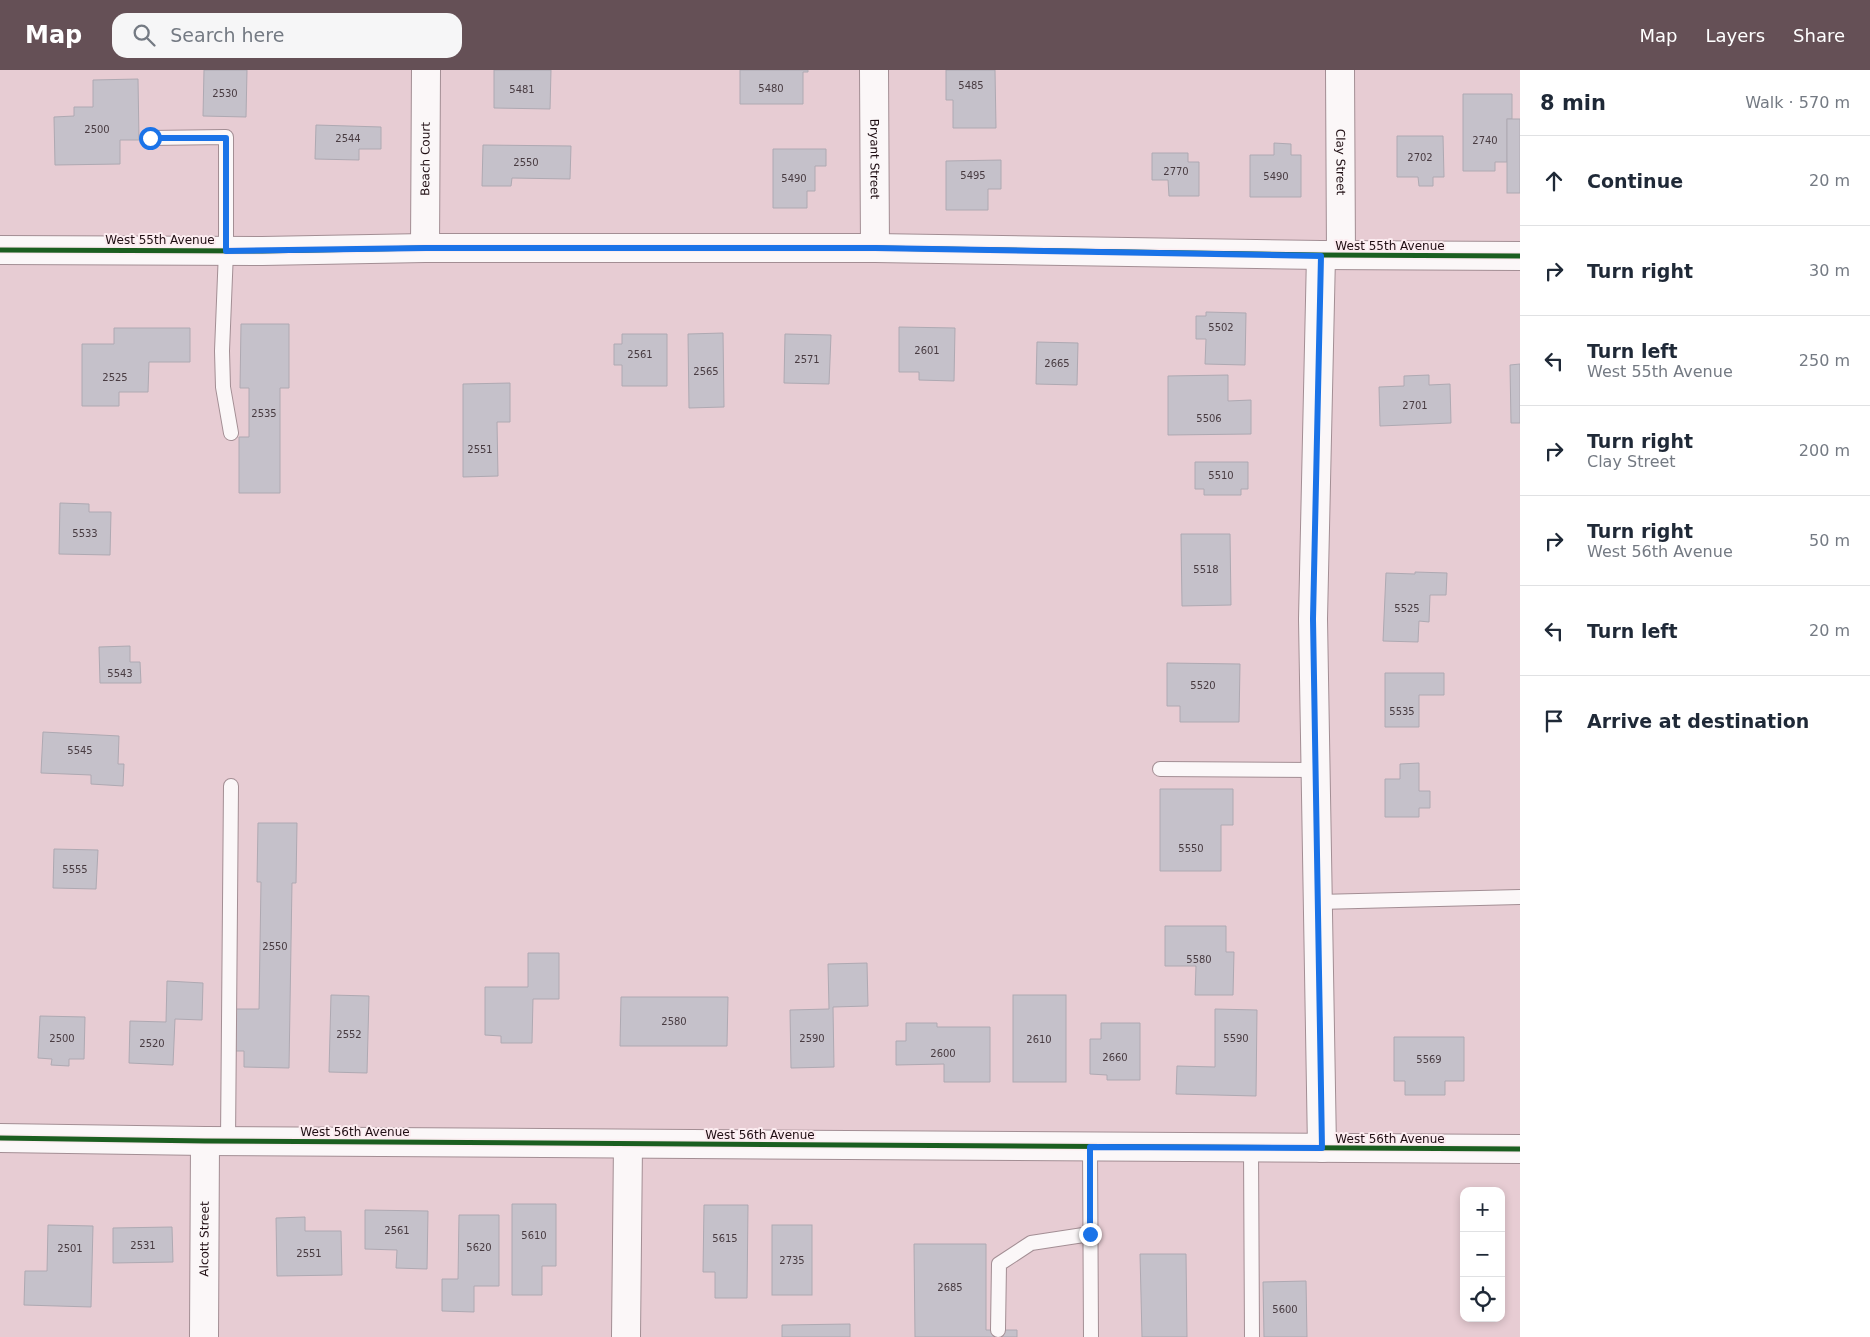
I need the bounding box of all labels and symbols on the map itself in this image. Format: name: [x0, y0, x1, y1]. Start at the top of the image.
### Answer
house number: 5485: [958, 80, 984, 91]
house number: 5480: [758, 83, 784, 94]
house number: 5481: [509, 84, 535, 95]
house number: 2530: [212, 88, 238, 99]
street label: Bryant Street: [867, 119, 882, 199]
street label: Beach Court: [418, 122, 433, 196]
house number: 2500: [84, 124, 110, 135]
route start: [139, 127, 162, 150]
street label: Clay Street: [1333, 129, 1348, 196]
house number: 2544: [335, 133, 361, 144]
house number: 2740: [1472, 135, 1498, 146]
house number: 2702: [1407, 152, 1433, 163]
house number: 2550: [513, 157, 539, 168]
house number: 2770: [1163, 166, 1189, 177]
house number: 5495: [960, 170, 986, 181]
house number: 5490: [1263, 171, 1289, 182]
house number: 5490: [781, 173, 807, 184]
street label: West 55th Avenue: [105, 233, 215, 247]
street label: West 55th Avenue: [1335, 239, 1445, 253]
house number: 5502: [1208, 322, 1234, 333]
house number: 2601: [914, 345, 940, 356]
house number: 2561: [627, 349, 653, 360]
house number: 2571: [794, 354, 820, 365]
house number: 2665: [1044, 358, 1070, 369]
house number: 2565: [693, 366, 719, 377]
house number: 2525: [102, 372, 128, 383]
house number: 2701: [1402, 400, 1428, 411]
house number: 2535: [251, 408, 277, 419]
house number: 5506: [1196, 413, 1222, 424]
house number: 2551: [467, 444, 493, 455]
house number: 5510: [1208, 470, 1234, 481]
house number: 5533: [72, 528, 98, 539]
house number: 5518: [1193, 564, 1219, 575]
house number: 5525: [1394, 603, 1420, 614]
house number: 5543: [107, 668, 133, 679]
house number: 5520: [1190, 680, 1216, 691]
house number: 5535: [1389, 706, 1415, 717]
house number: 5545: [67, 745, 93, 756]
house number: 5550: [1178, 843, 1204, 854]
house number: 5555: [62, 864, 88, 875]
house number: 2550: [262, 941, 288, 952]
house number: 5580: [1186, 954, 1212, 965]
house number: 2580: [661, 1016, 687, 1027]
house number: 2552: [336, 1029, 362, 1040]
house number: 2500: [49, 1033, 75, 1044]
house number: 2590: [799, 1033, 825, 1044]
house number: 5590: [1223, 1033, 1249, 1044]
house number: 2610: [1026, 1034, 1052, 1045]
house number: 2520: [139, 1038, 165, 1049]
house number: 2600: [930, 1048, 956, 1059]
house number: 2660: [1102, 1052, 1128, 1063]
house number: 5569: [1416, 1054, 1442, 1065]
street label: West 56th Avenue: [300, 1125, 410, 1139]
street label: West 56th Avenue: [705, 1128, 815, 1142]
street label: West 56th Avenue: [1335, 1132, 1445, 1146]
street label: Alcott Street: [197, 1201, 212, 1277]
route end: [1079, 1223, 1102, 1246]
house number: 2561: [384, 1225, 410, 1236]
house number: 5610: [521, 1230, 547, 1241]
house number: 5615: [712, 1233, 738, 1244]
house number: 2531: [130, 1240, 156, 1251]
house number: 5620: [466, 1242, 492, 1253]
house number: 2501: [57, 1243, 83, 1254]
house number: 2551: [296, 1248, 322, 1259]
house number: 2735: [779, 1255, 805, 1266]
house number: 2685: [937, 1282, 963, 1293]
house number: 5600: [1272, 1304, 1298, 1315]

